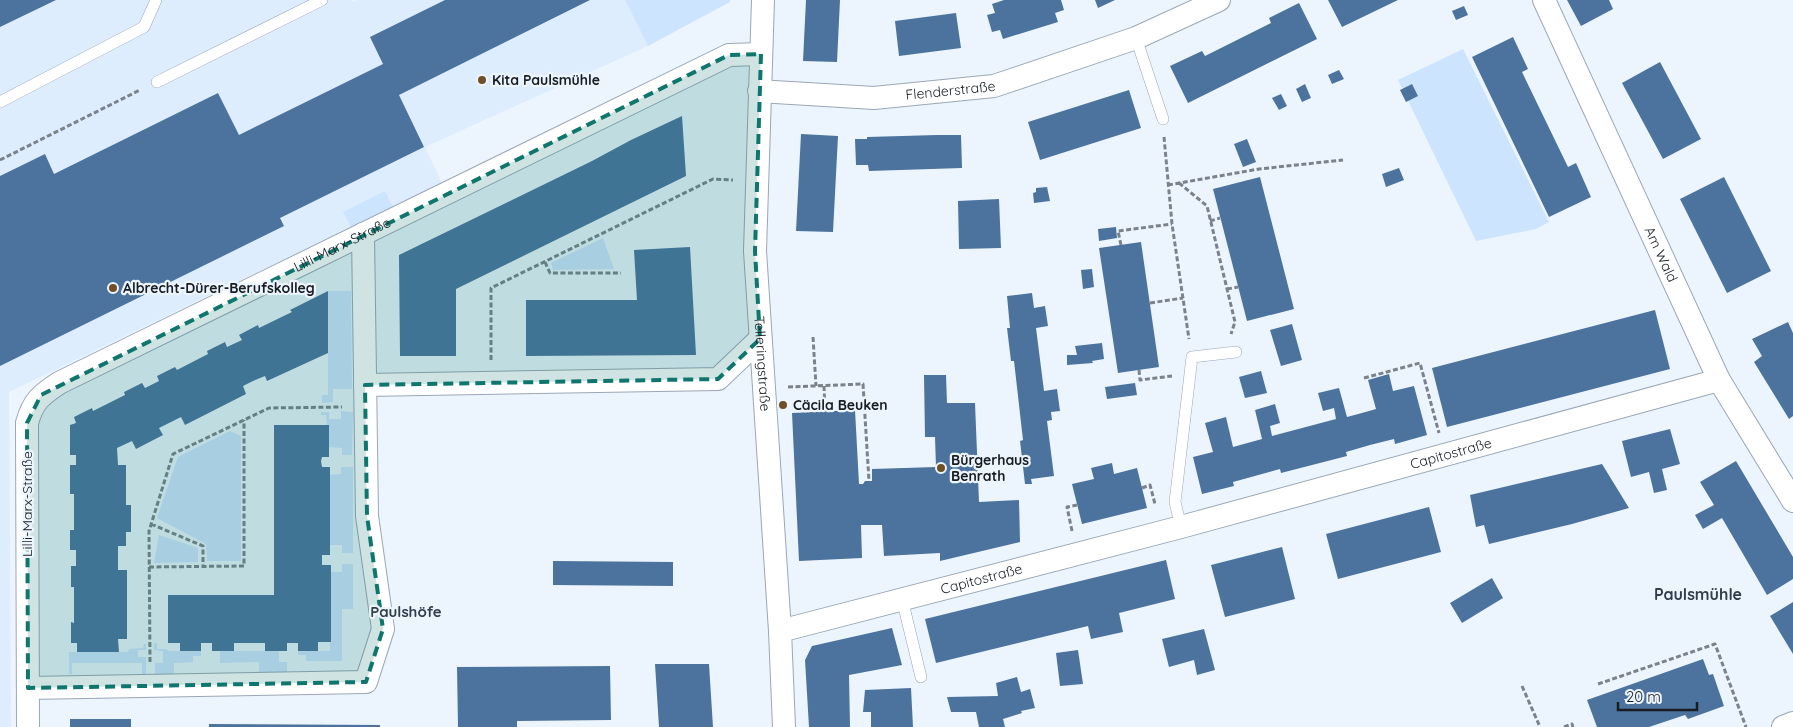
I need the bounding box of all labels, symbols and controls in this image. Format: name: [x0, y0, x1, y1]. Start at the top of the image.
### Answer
place label: Kita Paulsmühle: [492, 71, 600, 89]
marker: Kita Paulsmühle: [476, 74, 488, 86]
street label: Flenderstraße: [905, 77, 996, 104]
street label: Lilli-Marx-Straße: [291, 213, 394, 276]
street label: Am Wald: [1641, 224, 1682, 285]
place label: Albrecht-Dürer-Berufskolleg: [123, 279, 315, 297]
marker: Albrecht-Dürer-Berufskolleg: [107, 282, 119, 294]
street label: Telleringstraße: [750, 315, 775, 412]
place label: Cäcila Beuken: [793, 396, 888, 414]
marker: Cäcila Beuken: [777, 399, 789, 411]
street label: Capitostraße: [1408, 434, 1494, 473]
street label: Lilli-Marx-Straße: [18, 451, 36, 557]
place label: Bürgerhaus Benrath: [951, 451, 1029, 485]
marker: Bürgerhaus Benrath: [935, 462, 947, 474]
street label: Capitostraße: [939, 560, 1024, 598]
district label: Paulsmühle: [1654, 584, 1742, 604]
district label: Paulshöfe: [370, 602, 442, 621]
scale bar: [1618, 680, 1697, 712]
text: 20 m: [1626, 687, 1661, 706]

